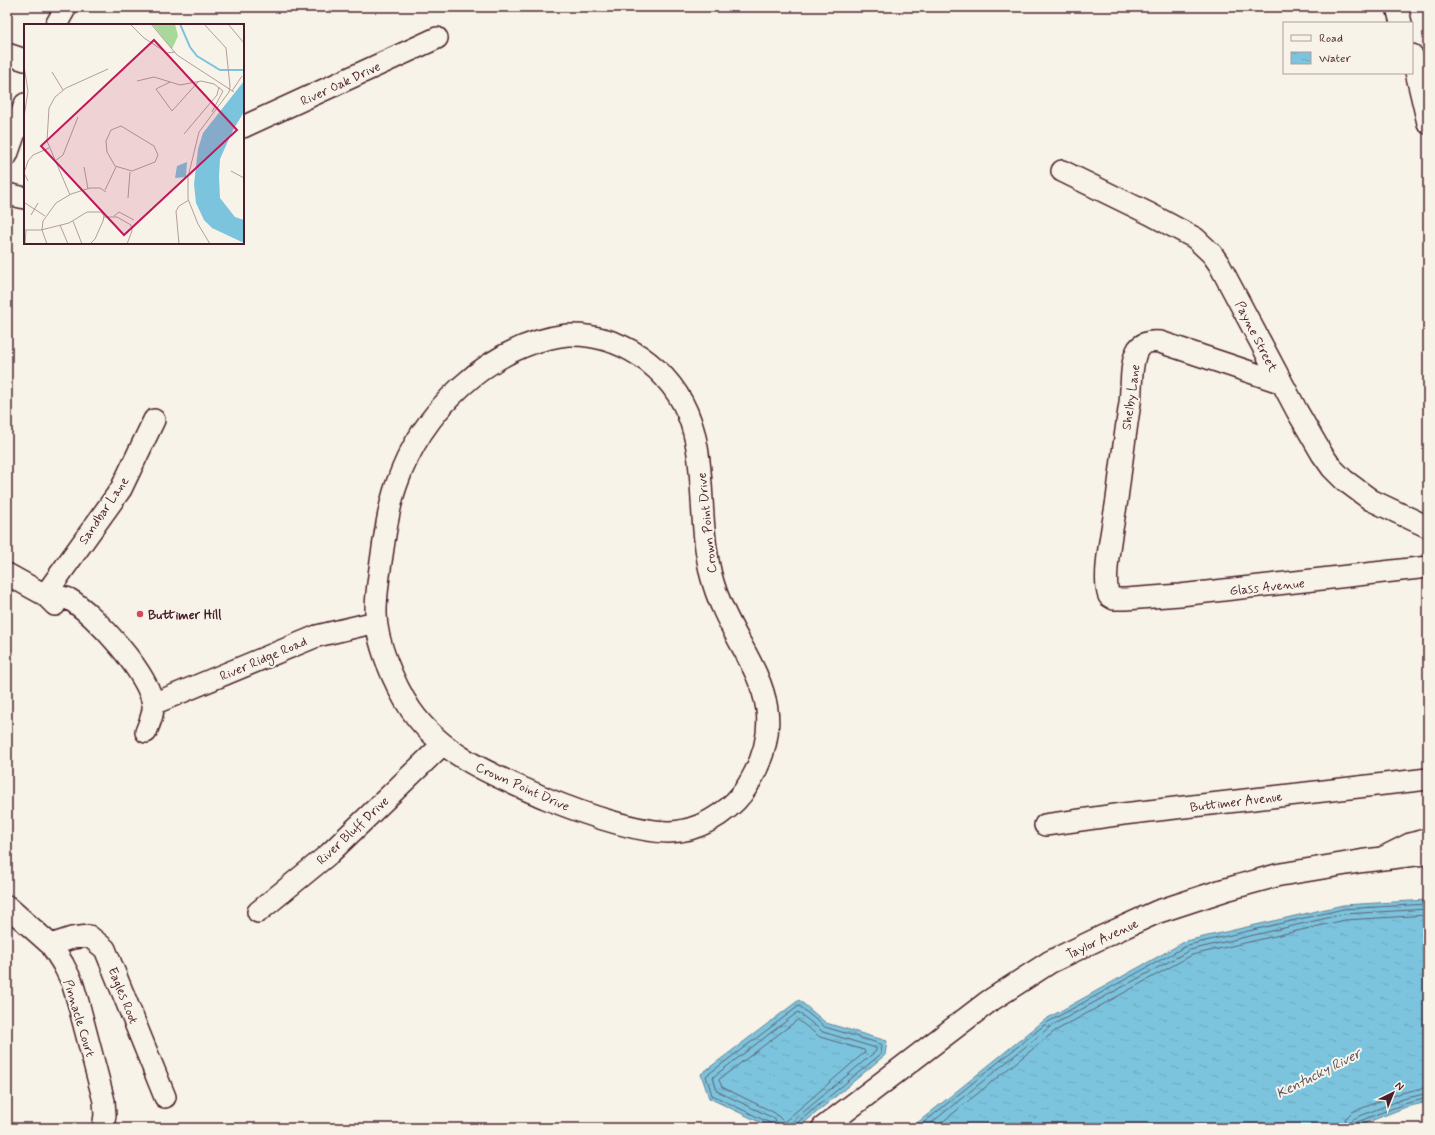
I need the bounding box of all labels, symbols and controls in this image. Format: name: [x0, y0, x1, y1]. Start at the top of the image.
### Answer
legend: [1283, 22, 1413, 74]
inset map: [24, 24, 244, 244]
text: Road: [1319, 31, 1343, 47]
text: Water: [1319, 51, 1351, 67]
street label: River Oak Drive: [298, 58, 383, 110]
street label: Payne Street: [1231, 298, 1281, 375]
street label: Shelby Lane: [1118, 363, 1145, 431]
street label: Crown Point Drive: [694, 472, 721, 574]
street label: Sandbar Lane: [75, 474, 133, 548]
street label: Glass Avenue: [1229, 575, 1306, 600]
place label: Buttimer Hill: [148, 607, 222, 624]
marker: Buttimer Hill: [135, 609, 145, 619]
street label: River Ridge Road: [217, 633, 310, 686]
street label: Crown Point Drive: [473, 759, 572, 816]
street label: Buttimer Avenue: [1189, 788, 1283, 817]
street label: River Bluff Drive: [313, 793, 393, 869]
street label: Taylor Avenue: [1064, 915, 1142, 964]
street label: Eagles Root: [104, 965, 142, 1026]
street label: Pinnacle Court: [59, 978, 98, 1059]
water label: Kentucky River: [1273, 1044, 1366, 1103]
north arrow: [1373, 1073, 1413, 1113]
text: N: [1392, 1079, 1407, 1094]

